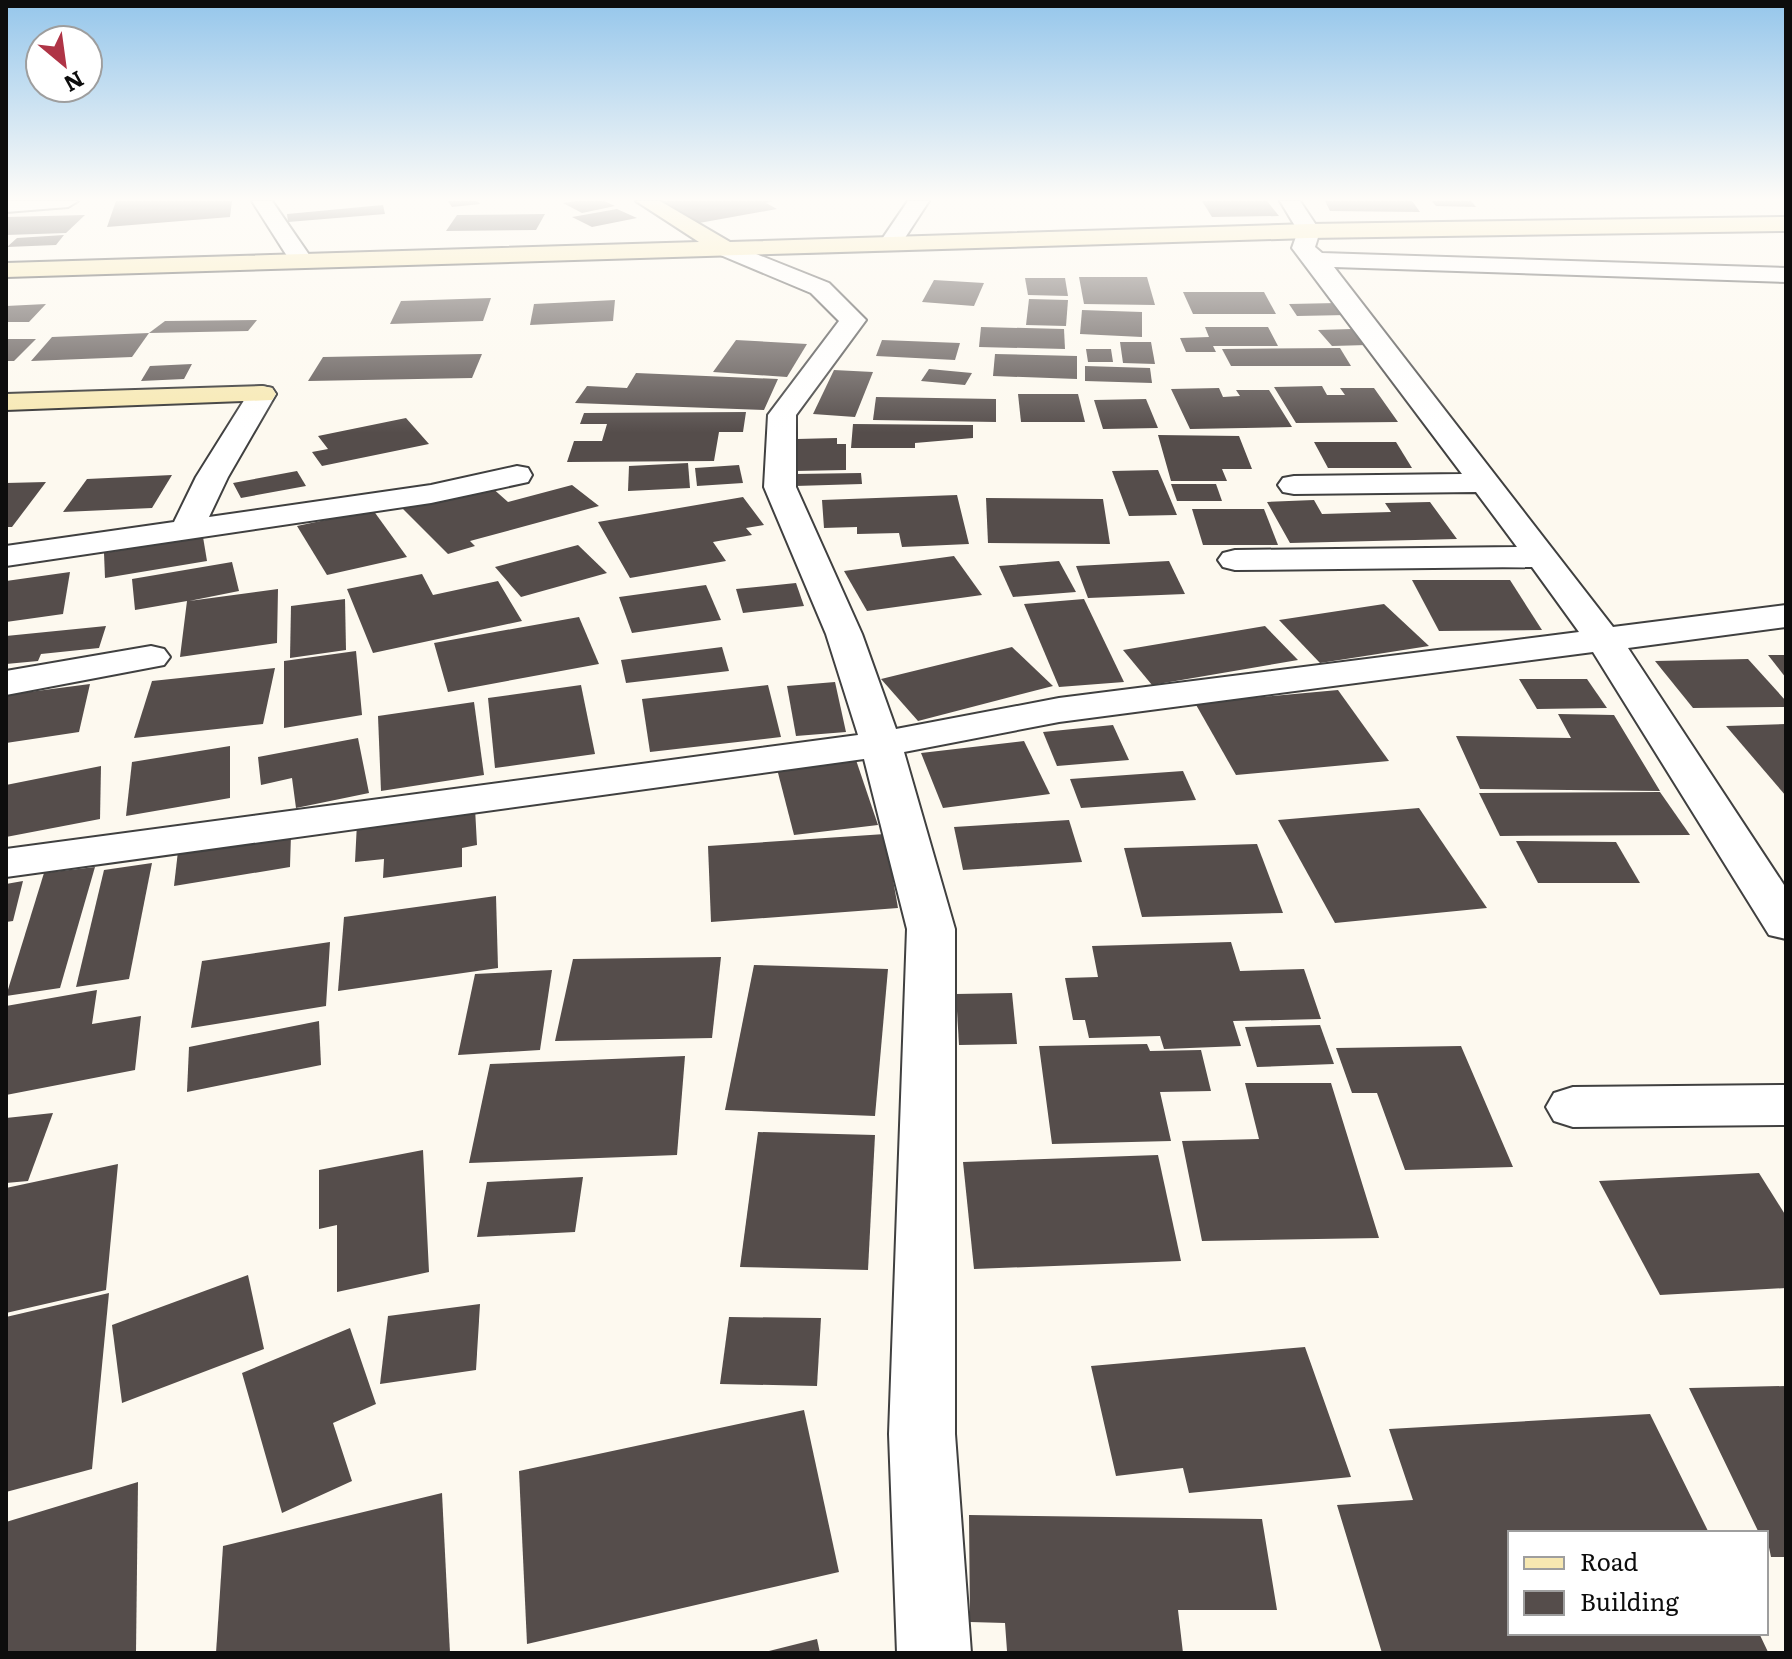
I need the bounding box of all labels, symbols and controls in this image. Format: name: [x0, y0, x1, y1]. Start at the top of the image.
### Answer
north arrow: [24, 24, 104, 104]
text: N: [58, 64, 90, 102]
legend: [1508, 1531, 1768, 1635]
text: Road: [1580, 1543, 1639, 1578]
text: Building: [1580, 1583, 1679, 1618]

